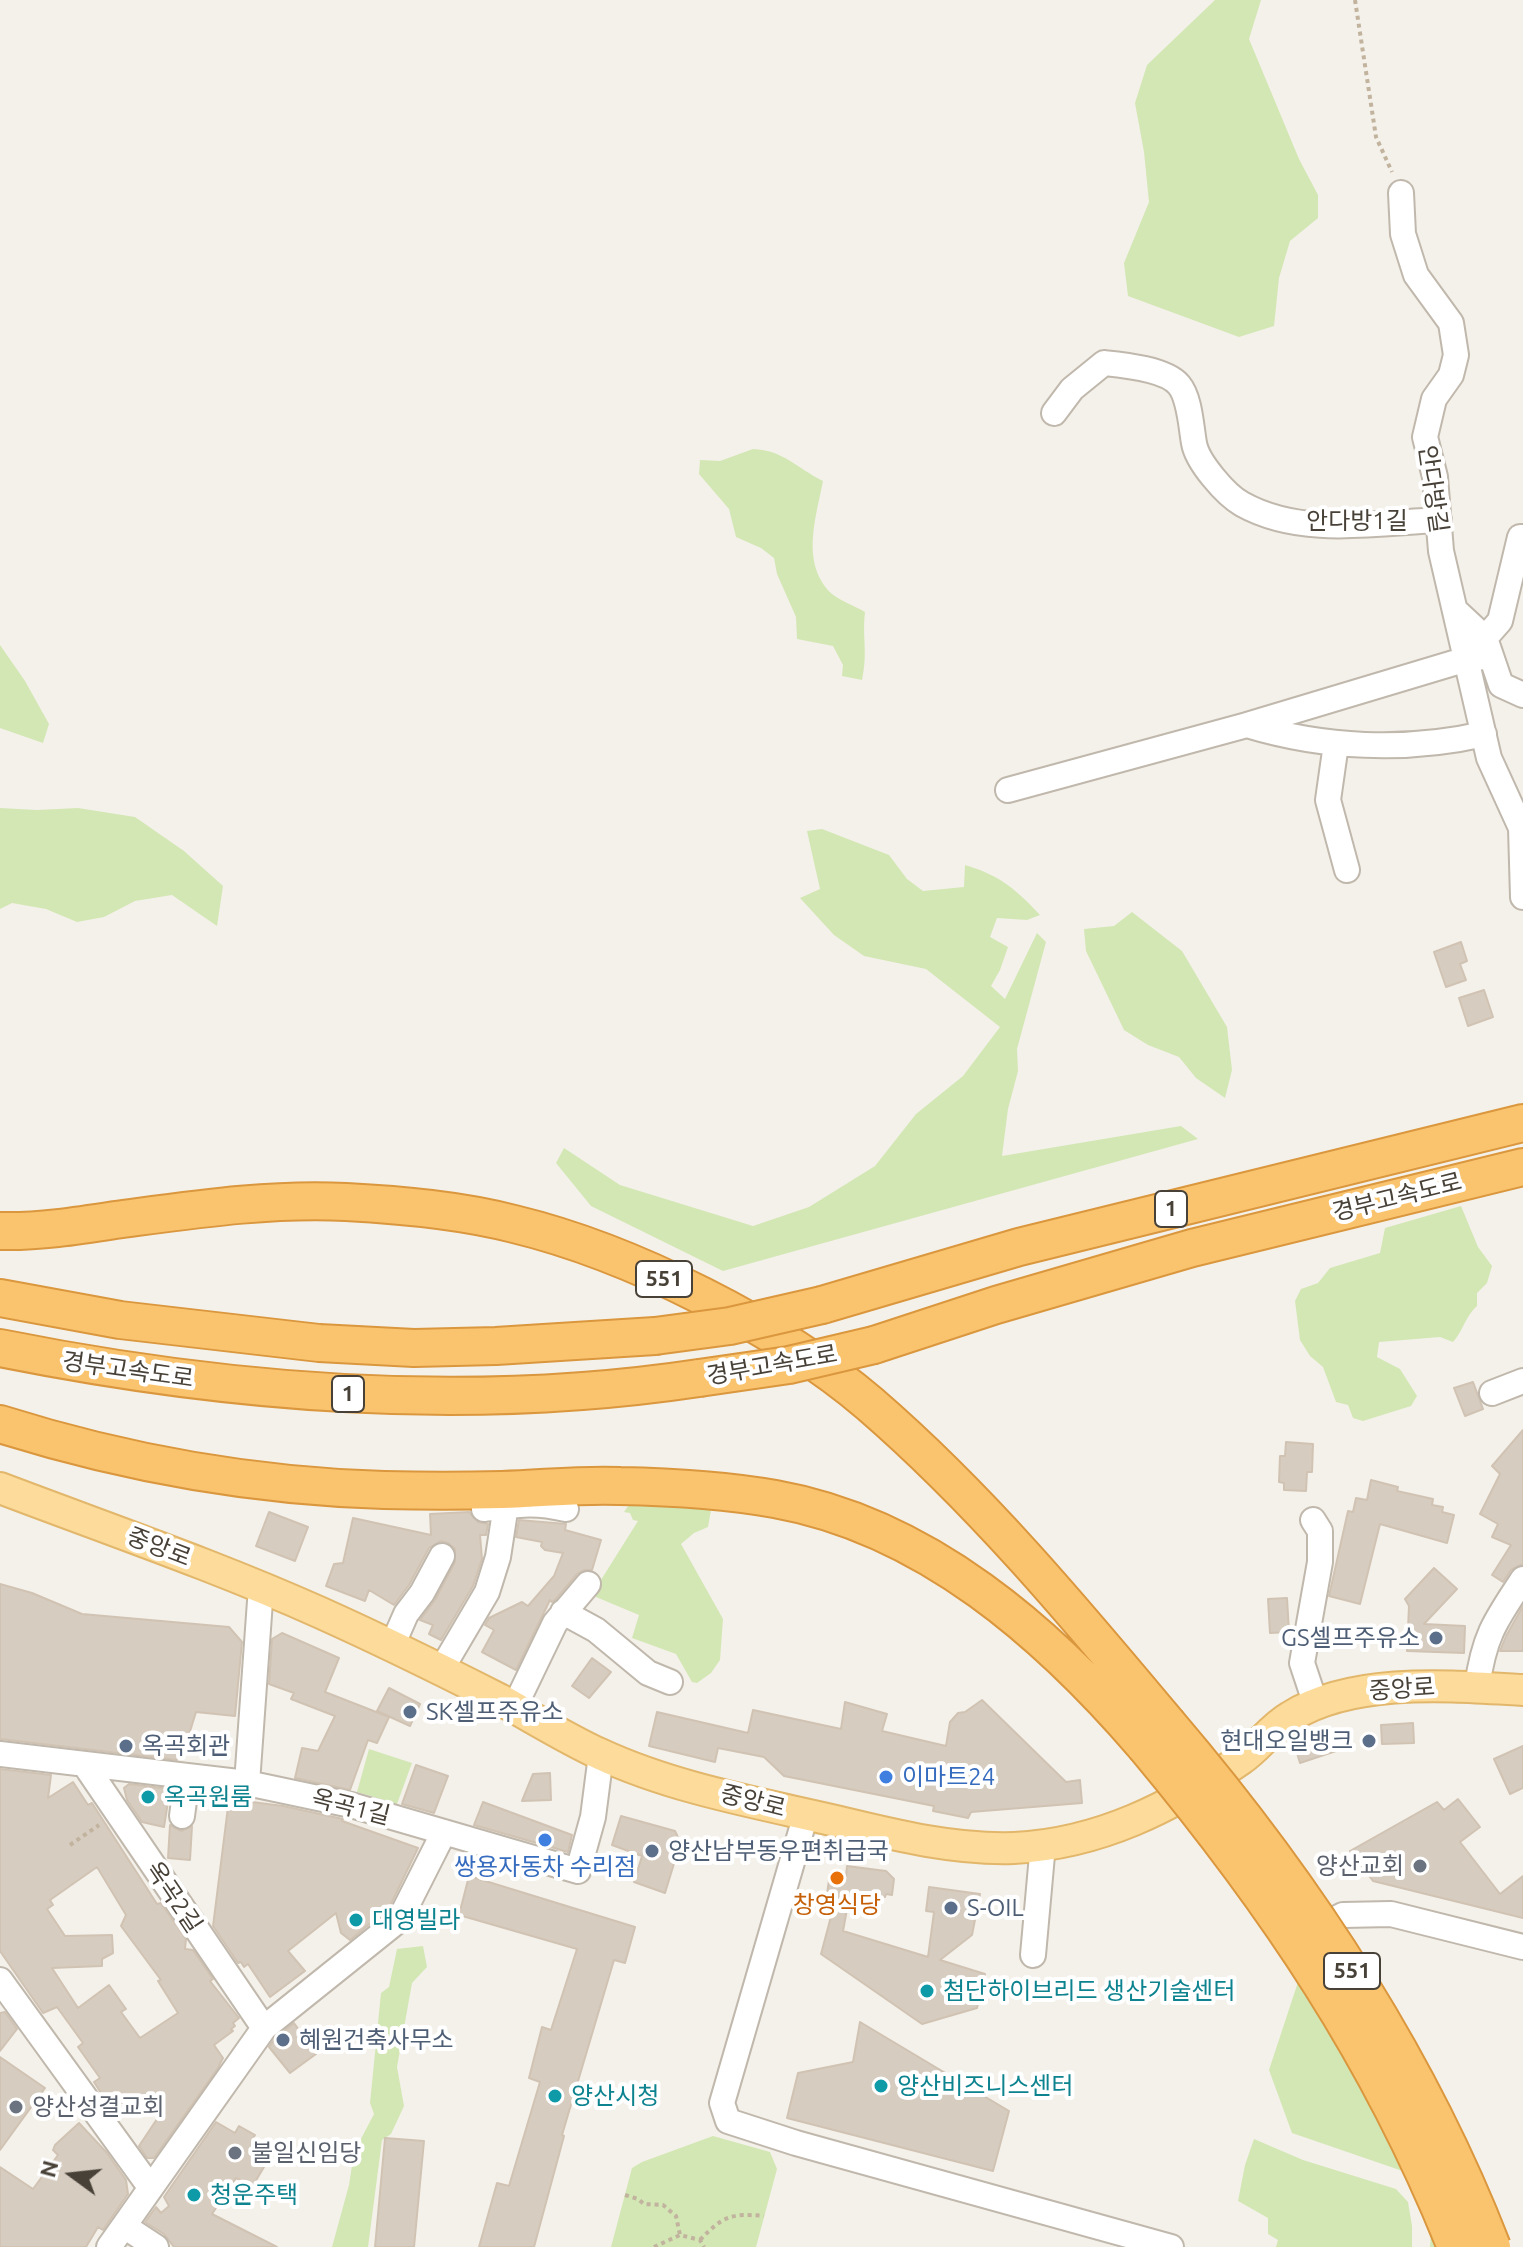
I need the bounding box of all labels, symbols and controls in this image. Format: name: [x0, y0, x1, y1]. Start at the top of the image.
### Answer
street label: 안다방길: [1413, 443, 1453, 535]
street label: 안다방1길: [1306, 507, 1408, 535]
street label: 경부고속도로: [1329, 1167, 1465, 1227]
road number: 1: [1155, 1191, 1187, 1227]
road number: 551: [636, 1261, 692, 1297]
street label: 경부고속도로: [704, 1339, 840, 1391]
street label: 경부고속도로: [60, 1347, 196, 1393]
road number: 1: [332, 1376, 364, 1412]
street label: 중앙로: [123, 1522, 195, 1572]
place label: GS셀프주유소: [1281, 1624, 1420, 1652]
marker: GS셀프주유소: [1427, 1629, 1445, 1647]
street label: 중앙로: [1368, 1672, 1436, 1706]
place label: SK셀프주유소: [426, 1698, 564, 1726]
marker: SK셀프주유소: [401, 1703, 419, 1721]
place label: 현대오일뱅크: [1221, 1727, 1353, 1755]
place label: 옥곡회관: [142, 1732, 230, 1760]
marker: 현대오일뱅크: [1360, 1732, 1378, 1750]
marker: 옥곡회관: [117, 1737, 135, 1755]
place label: 이마트24: [902, 1763, 995, 1791]
marker: 이마트24: [877, 1768, 895, 1786]
street label: 중앙로: [717, 1779, 789, 1823]
place label: 옥곡원룸: [164, 1783, 252, 1811]
street label: 옥곡1길: [309, 1783, 393, 1831]
marker: 옥곡원룸: [139, 1788, 157, 1806]
marker: 쌍용자동차 수리점: [536, 1831, 554, 1849]
place label: 양산남부동우편취급국: [668, 1837, 889, 1865]
marker: 양산남부동우편취급국: [643, 1842, 661, 1860]
place label: 양산교회: [1316, 1852, 1404, 1880]
place label: 쌍용자동차 수리점: [454, 1853, 636, 1881]
street label: 옥곡2길: [140, 1856, 208, 1938]
marker: 양산교회: [1411, 1857, 1429, 1875]
marker: 창영식당: [828, 1869, 846, 1887]
place label: 창영식당: [793, 1891, 881, 1919]
place label: S-OIL: [967, 1894, 1024, 1922]
marker: S-OIL: [942, 1899, 960, 1917]
place label: 대영빌라: [372, 1906, 460, 1934]
marker: 대영빌라: [347, 1911, 365, 1929]
road number: 551: [1324, 1953, 1380, 1989]
place label: 첨단하이브리드 생산기술센터: [943, 1977, 1236, 2005]
marker: 첨단하이브리드 생산기술센터: [918, 1982, 936, 2000]
place label: 혜원건축사무소: [299, 2026, 454, 2054]
marker: 혜원건축사무소: [274, 2031, 292, 2049]
place label: 양산비즈니스센터: [897, 2072, 1074, 2100]
marker: 양산비즈니스센터: [872, 2077, 890, 2095]
place label: 양산시청: [571, 2082, 659, 2110]
marker: 양산시청: [546, 2087, 564, 2105]
place label: 양산성결교회: [32, 2093, 164, 2121]
marker: 양산성결교회: [7, 2098, 25, 2116]
north arrow: [32, 2135, 112, 2215]
place label: 불일신임당: [251, 2139, 361, 2167]
marker: 불일신임당: [226, 2144, 244, 2162]
text: N: [34, 2158, 63, 2180]
place label: 청운주택: [210, 2181, 298, 2209]
marker: 청운주택: [185, 2186, 203, 2204]

